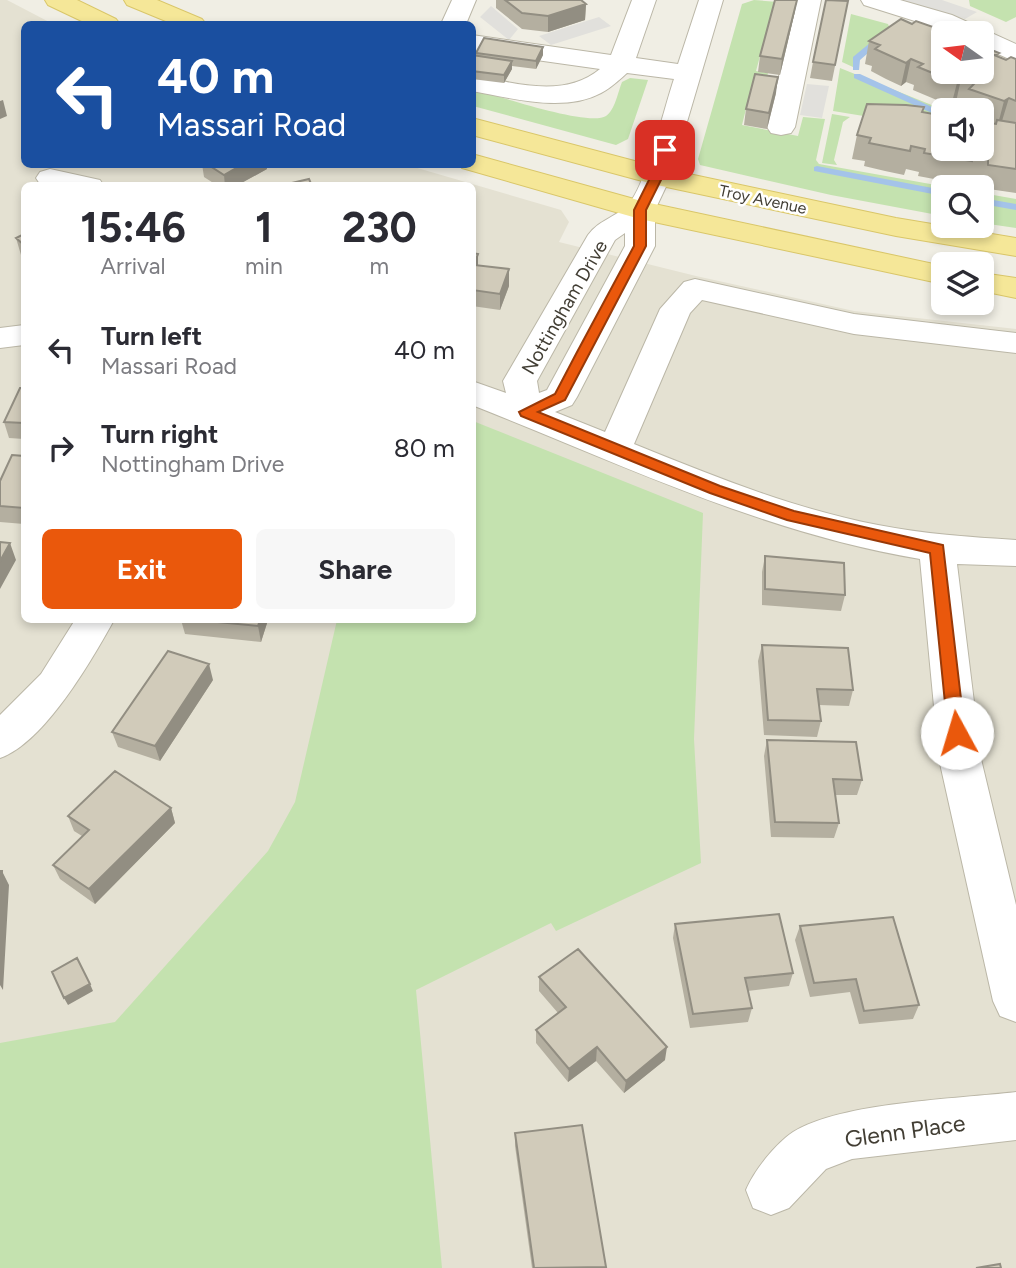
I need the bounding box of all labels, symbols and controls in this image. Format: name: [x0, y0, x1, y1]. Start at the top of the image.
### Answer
north arrow: [931, 21, 994, 84]
map controls: [931, 21, 994, 315]
text: 40 m: [157, 46, 274, 105]
icon: left: [42, 49, 133, 140]
button: sound: [931, 98, 994, 161]
text: Massari Road: [157, 106, 346, 144]
pin: [635, 120, 695, 180]
icon: arrive: [646, 131, 684, 169]
button: search: [931, 175, 994, 238]
street label: Troy Avenue: [717, 181, 809, 218]
text: 15:46: [80, 202, 186, 253]
text: 1: [255, 202, 273, 253]
text: 230: [342, 202, 417, 253]
street label: Nottingham Drive: [517, 236, 612, 379]
text: Arrival: [101, 252, 165, 280]
text: min: [245, 252, 283, 280]
text: m: [370, 252, 389, 280]
button: layers: [931, 252, 994, 315]
text: Turn left: [101, 320, 202, 352]
icon: left: [42, 331, 80, 369]
text: 40 m: [394, 334, 455, 366]
text: Massari Road: [101, 352, 237, 380]
text: Turn right: [101, 418, 218, 450]
icon: right: [42, 429, 80, 467]
text: 80 m: [394, 432, 455, 464]
text: Nottingham Drive: [101, 450, 284, 478]
button: Exit: [42, 529, 242, 609]
button: Share: [256, 529, 455, 609]
position arrow: [920, 696, 994, 770]
street label: Glenn Place: [843, 1109, 967, 1153]

